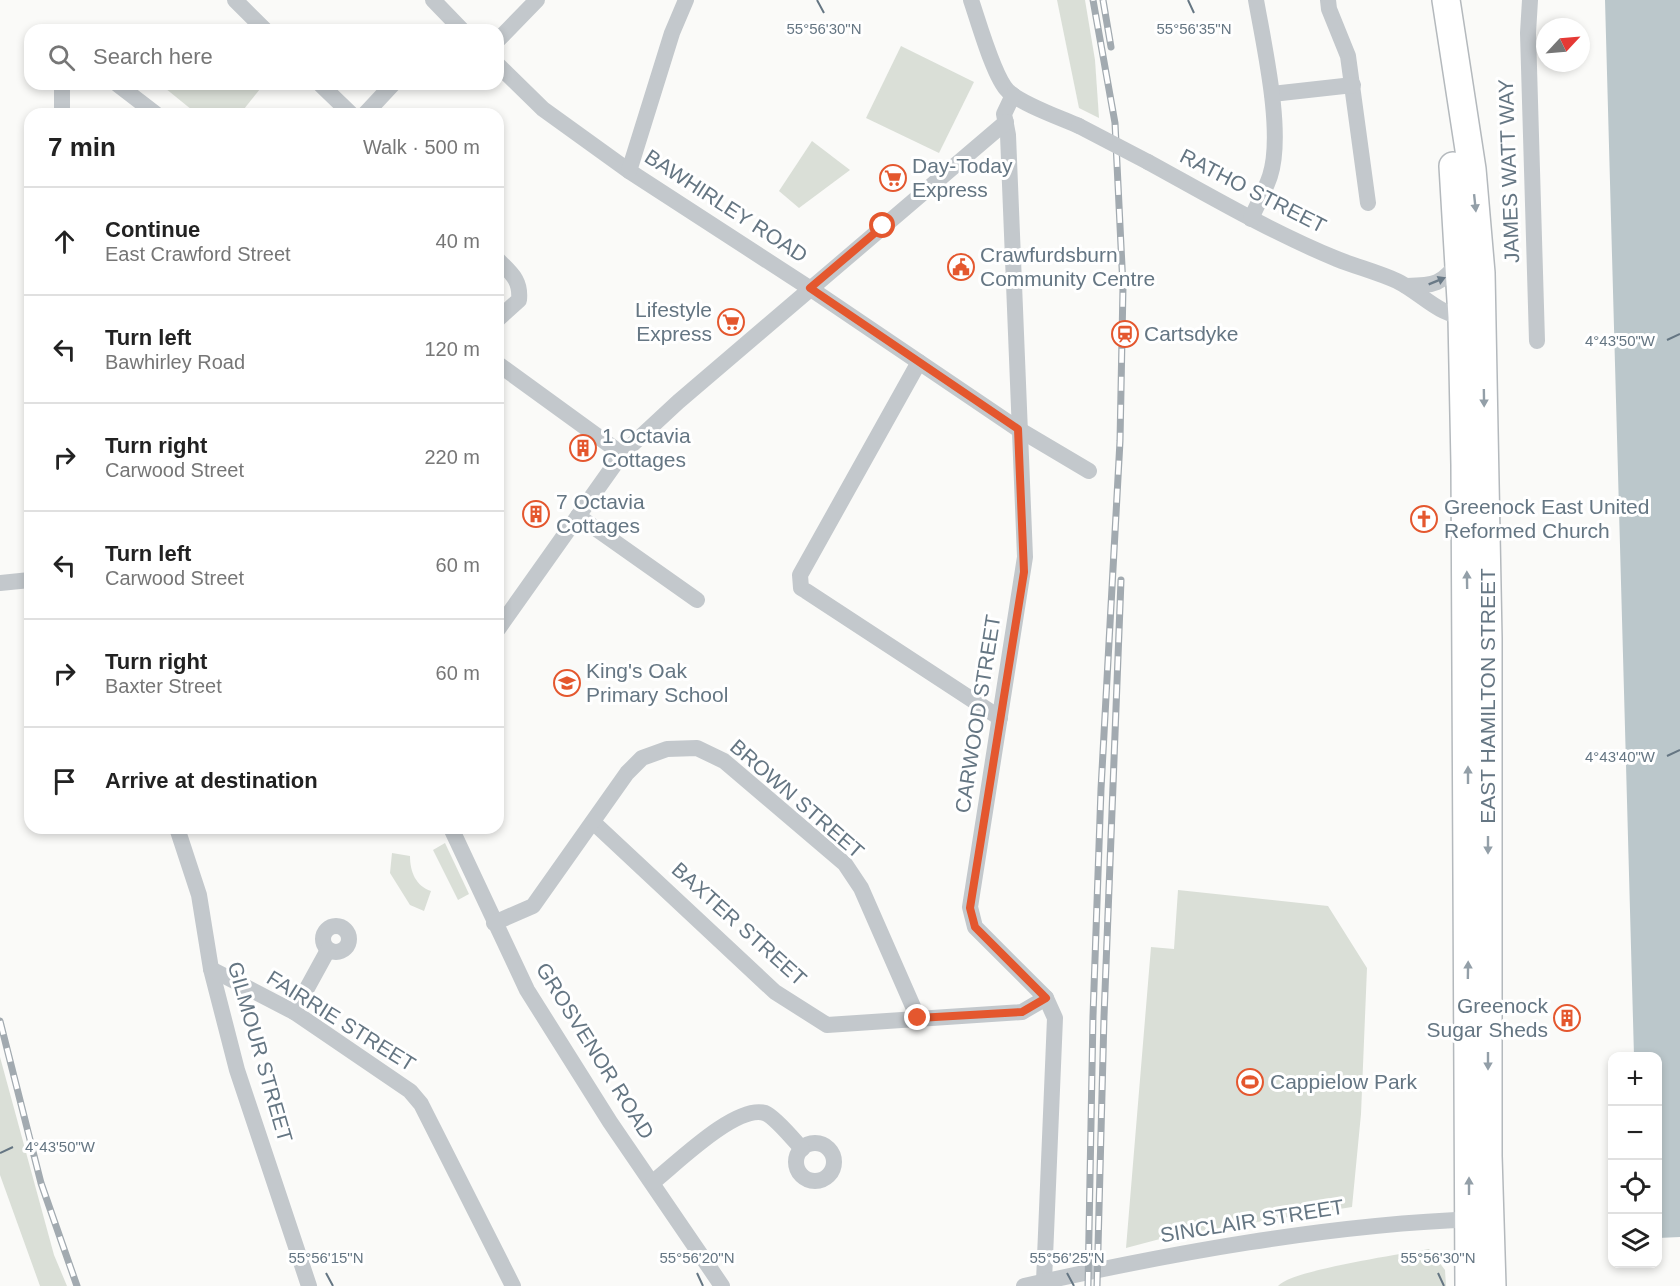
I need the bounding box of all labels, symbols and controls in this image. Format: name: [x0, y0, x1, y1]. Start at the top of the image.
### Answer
north arrow: [1536, 18, 1590, 72]
text: 55°56'30"N: [786, 20, 862, 37]
text: 55°56'35"N: [1156, 20, 1232, 37]
search box: [24, 24, 504, 90]
icon: search: [45, 41, 78, 74]
text: Search here: [93, 44, 213, 69]
street label: JAMES WATT WAY: [1494, 79, 1523, 263]
text: 7 min: [48, 132, 116, 162]
text: Walk · 500 m: [363, 136, 480, 158]
street label: BAWHIRLEY ROAD: [641, 144, 812, 267]
street label: RATHO STREET: [1176, 144, 1330, 237]
place label: Day-Today Express: [912, 154, 1013, 201]
supermarket icon: Day-Today Express: [878, 163, 908, 193]
one-way arrow: [1471, 194, 1480, 213]
route start: [869, 212, 895, 238]
text: Continue: [105, 217, 200, 242]
icon: ahead: [48, 225, 81, 258]
text: 40 m: [436, 230, 480, 252]
text: East Crawford Street: [105, 243, 291, 265]
place label: Crawfurdsburn Community Centre: [980, 243, 1155, 290]
public building icon: Crawfurdsburn Community Centre: [946, 252, 976, 282]
one-way arrow: [1428, 276, 1446, 286]
place label: Lifestyle Express: [635, 298, 712, 345]
supermarket icon: Lifestyle Express: [716, 307, 746, 337]
station icon: Cartsdyke: [1110, 319, 1140, 349]
place label: Cartsdyke: [1144, 322, 1239, 345]
text: Turn left: [105, 325, 191, 350]
text: 4°43'50"W: [1585, 332, 1656, 349]
icon: left: [48, 333, 81, 366]
text: 120 m: [424, 338, 480, 360]
text: Bawhirley Road: [105, 351, 245, 373]
one-way arrow: [1480, 389, 1489, 408]
place label: 1 Octavia Cottages: [602, 424, 691, 471]
text: Turn right: [105, 433, 207, 458]
building icon: 1 Octavia Cottages: [568, 433, 598, 463]
icon: right: [48, 441, 81, 474]
text: 220 m: [424, 446, 480, 468]
text: Carwood Street: [105, 459, 244, 481]
place label: 7 Octavia Cottages: [556, 490, 645, 537]
place label: Greenock East United Reformed Church: [1444, 495, 1649, 542]
building icon: 7 Octavia Cottages: [521, 499, 551, 529]
church icon: Greenock East United Reformed Church: [1409, 504, 1439, 534]
text: Turn left: [105, 541, 191, 566]
icon: left: [48, 549, 81, 582]
text: 60 m: [436, 554, 480, 576]
text: Carwood Street: [105, 567, 244, 589]
street label: EAST HAMILTON STREET: [1476, 568, 1499, 824]
one-way arrow: [1462, 570, 1472, 589]
street label: CARWOOD STREET: [950, 613, 1005, 815]
text: Turn right: [105, 649, 207, 674]
icon: right: [48, 657, 81, 690]
place label: King's Oak Primary School: [586, 659, 728, 706]
text: 60 m: [436, 662, 480, 684]
school or university icon: King's Oak Primary School: [552, 668, 582, 698]
text: Baxter Street: [105, 675, 222, 697]
street label: BROWN STREET: [726, 734, 869, 863]
text: 4°43'40"W: [1585, 748, 1656, 765]
icon: arrive: [48, 765, 81, 798]
one-way arrow: [1463, 765, 1473, 784]
text: Arrive at destination: [105, 768, 318, 793]
one-way arrow: [1483, 836, 1493, 855]
street label: BAXTER STREET: [667, 857, 811, 990]
street label: GILMOUR STREET: [224, 959, 297, 1145]
street label: GROSVENOR ROAD: [532, 959, 659, 1143]
one-way arrow: [1463, 960, 1473, 979]
street label: FAIRRIE STREET: [263, 966, 420, 1076]
place label: Greenock Sugar Sheds: [1427, 994, 1548, 1041]
building icon: Greenock Sugar Sheds: [1552, 1003, 1582, 1033]
route end: [904, 1004, 930, 1030]
one-way arrow: [1483, 1052, 1493, 1071]
map controls: [1608, 1052, 1662, 1268]
button: +: [1608, 1052, 1662, 1106]
sports icon: Cappielow Park: [1235, 1067, 1265, 1097]
place label: Cappielow Park: [1270, 1070, 1418, 1093]
button: −: [1608, 1106, 1662, 1160]
text: 4°43'50"W: [25, 1138, 96, 1155]
button: locate: [1608, 1160, 1662, 1214]
one-way arrow: [1464, 1176, 1474, 1195]
street label: SINCLAIR STREET: [1158, 1195, 1346, 1246]
button: layers: [1608, 1214, 1662, 1268]
text: 55°56'15"N: [288, 1249, 364, 1266]
text: 55°56'20"N: [659, 1249, 735, 1266]
text: 55°56'25"N: [1029, 1249, 1105, 1266]
text: 55°56'30"N: [1400, 1249, 1476, 1266]

